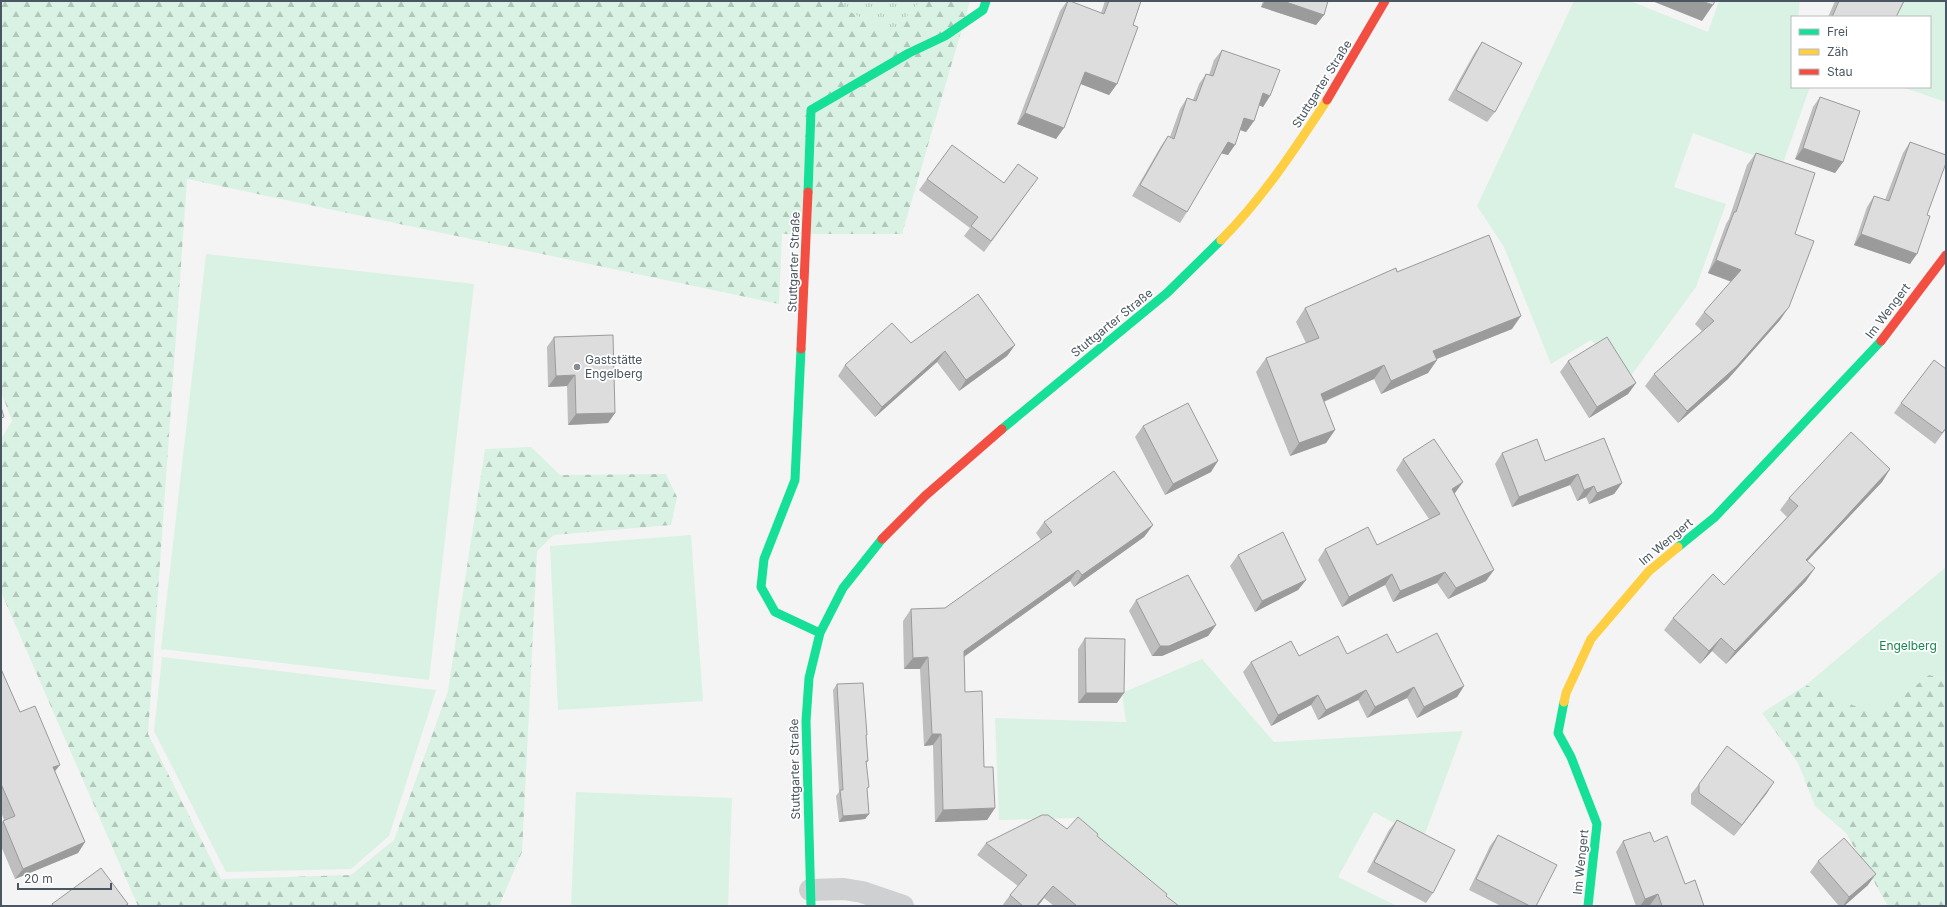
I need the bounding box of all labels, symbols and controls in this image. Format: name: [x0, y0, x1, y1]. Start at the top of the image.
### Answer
legend: [1791, 16, 1931, 88]
text: Frei: [1827, 24, 1848, 39]
street label: Stuttgarter Straße: [1288, 37, 1355, 131]
text: Zäh: [1827, 44, 1848, 59]
text: Stau: [1827, 64, 1853, 79]
street label: Stuttgarter Straße: [784, 211, 803, 313]
street label: Im Wengert: [1862, 280, 1913, 341]
street label: Stuttgarter Straße: [1068, 285, 1156, 360]
place label: Gaststätte Engelberg: [585, 352, 643, 381]
marker: Gaststätte Engelberg: [572, 362, 582, 372]
street label: Im Wengert: [1636, 515, 1696, 568]
park label: Engelberg: [1879, 638, 1937, 653]
street label: Stuttgarter Straße: [786, 718, 803, 820]
street label: Im Wengert: [1570, 829, 1591, 895]
scale bar: [18, 865, 111, 891]
text: 20 m: [24, 871, 53, 886]

